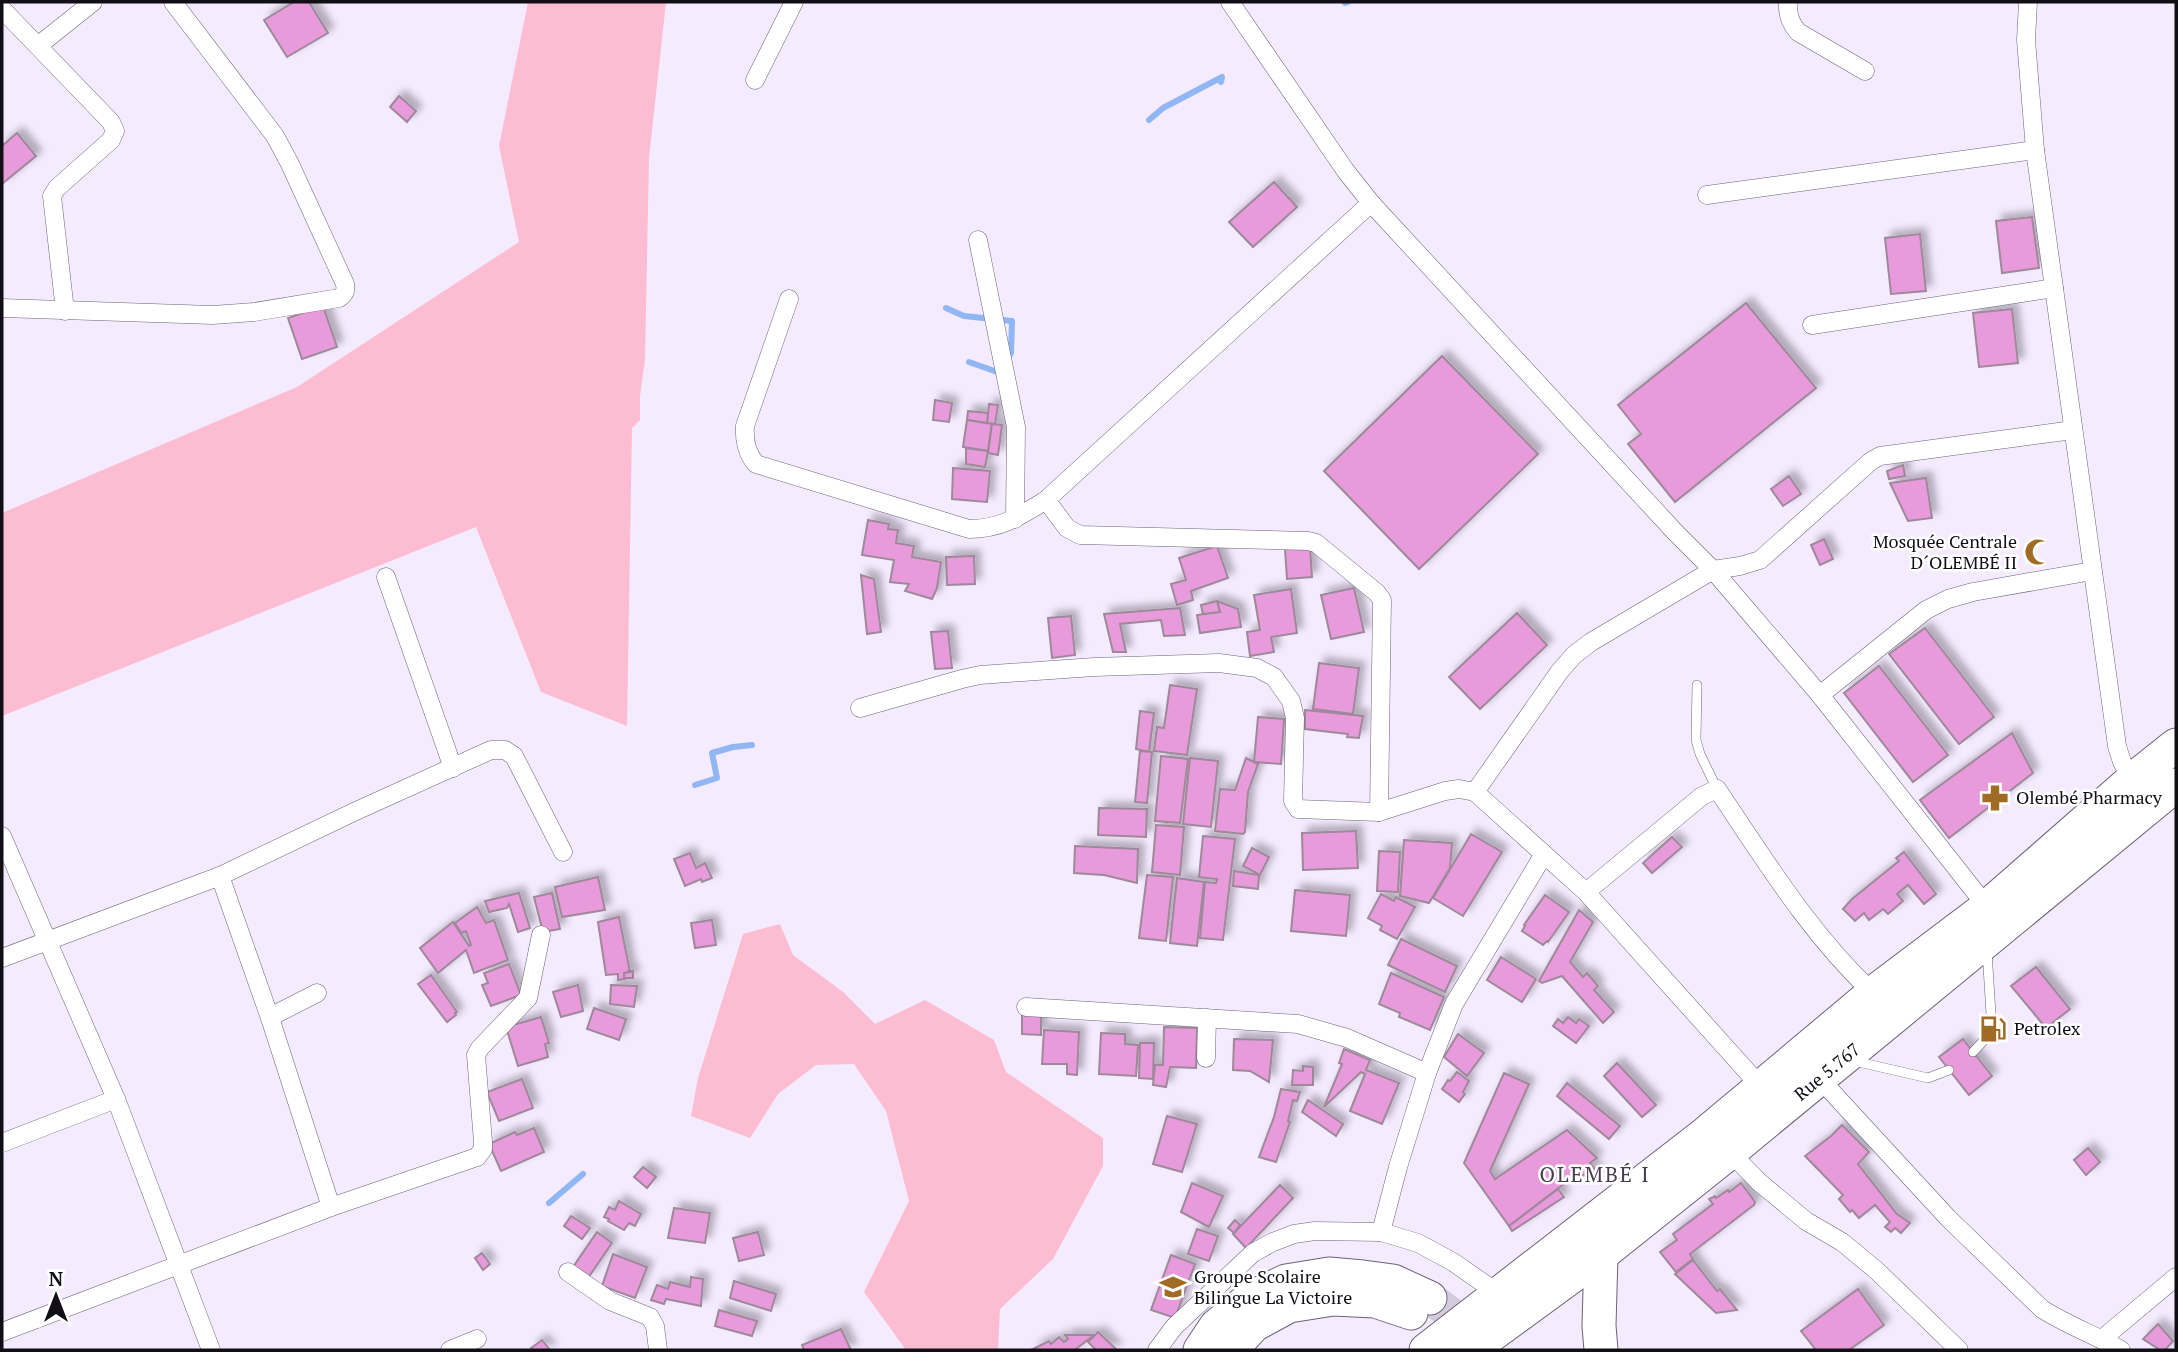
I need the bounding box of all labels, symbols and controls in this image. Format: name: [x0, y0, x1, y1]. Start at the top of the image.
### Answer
place label: Mosquée Centrale D´OLEMBÉ II: [1873, 529, 2017, 574]
mosque icon: Mosquée Centrale D´OLEMBÉ II: [2023, 537, 2053, 567]
pharmacy icon: Olembé Pharmacy: [1980, 783, 2010, 813]
place label: Olembé Pharmacy: [2016, 785, 2163, 809]
fuel station icon: Petrolex: [1978, 1014, 2008, 1044]
place label: Petrolex: [2014, 1016, 2081, 1040]
street label: Rue 5.767: [1789, 1037, 1865, 1105]
district label: OLEMBÉ I: [1539, 1160, 1651, 1188]
north arrow: [21, 1261, 91, 1331]
place label: Groupe Scolaire Bilingue La Victoire: [1194, 1264, 1352, 1309]
text: N: [49, 1266, 64, 1291]
school or university icon: Groupe Scolaire Bilingue La Victoire: [1158, 1272, 1188, 1302]

